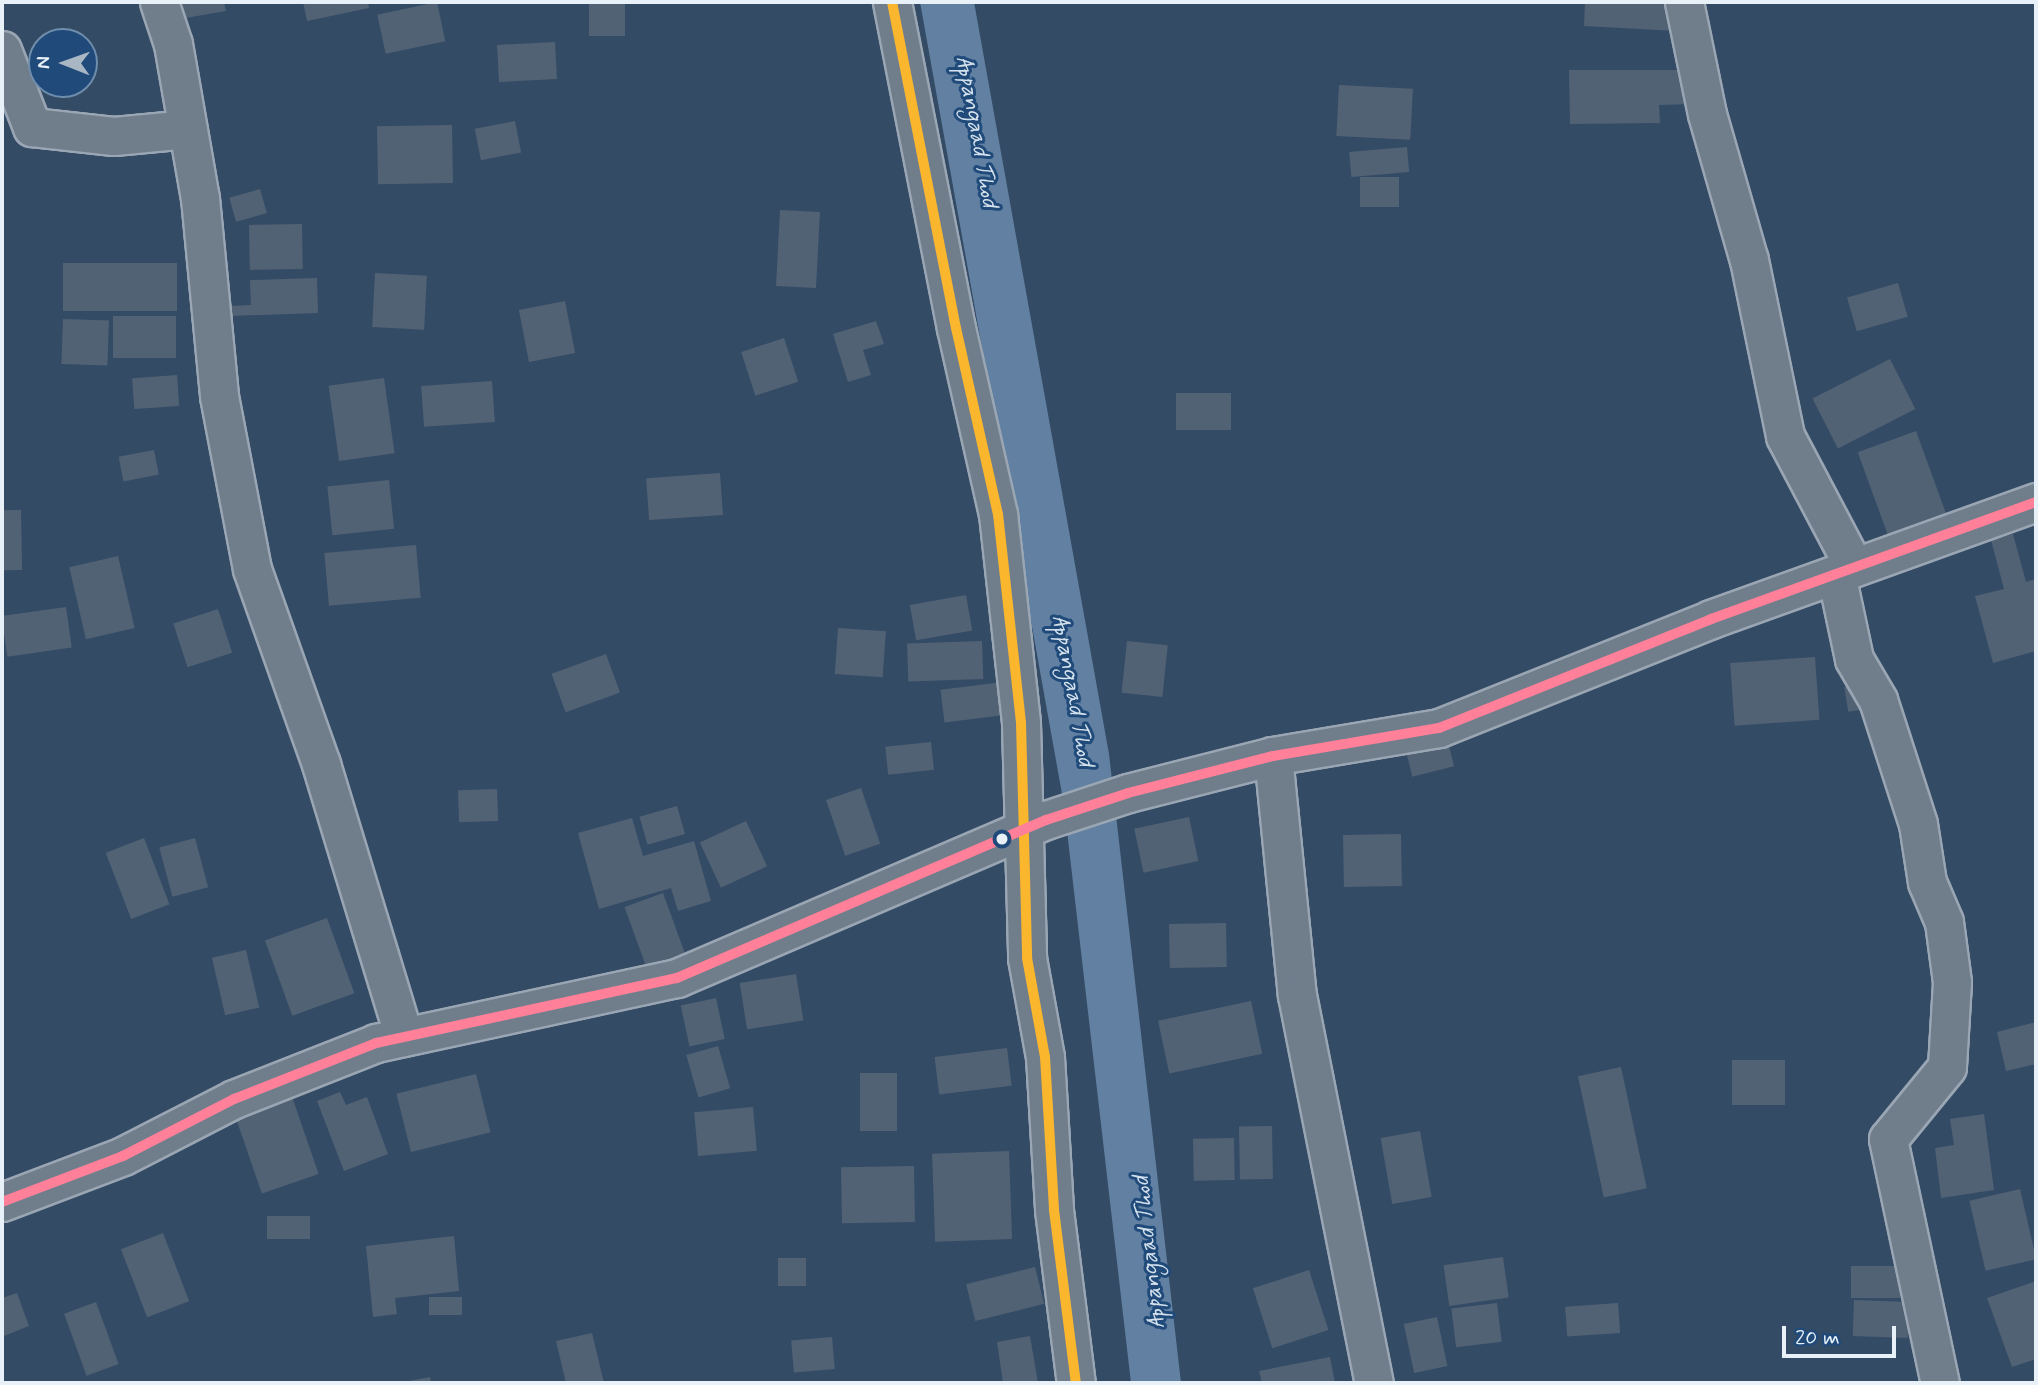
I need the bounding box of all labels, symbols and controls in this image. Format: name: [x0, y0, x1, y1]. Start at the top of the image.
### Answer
north arrow: [28, 28, 98, 98]
water label: Appangaad Thod: [949, 55, 1003, 209]
text: N: [31, 56, 56, 69]
water label: Appangaad Thod: [1045, 614, 1099, 768]
unlabelled marker: [995, 832, 1009, 846]
water label: Appangaad Thod: [1128, 1176, 1172, 1328]
scale bar: [1786, 1312, 1900, 1356]
text: 20 m: [1795, 1324, 1840, 1352]

